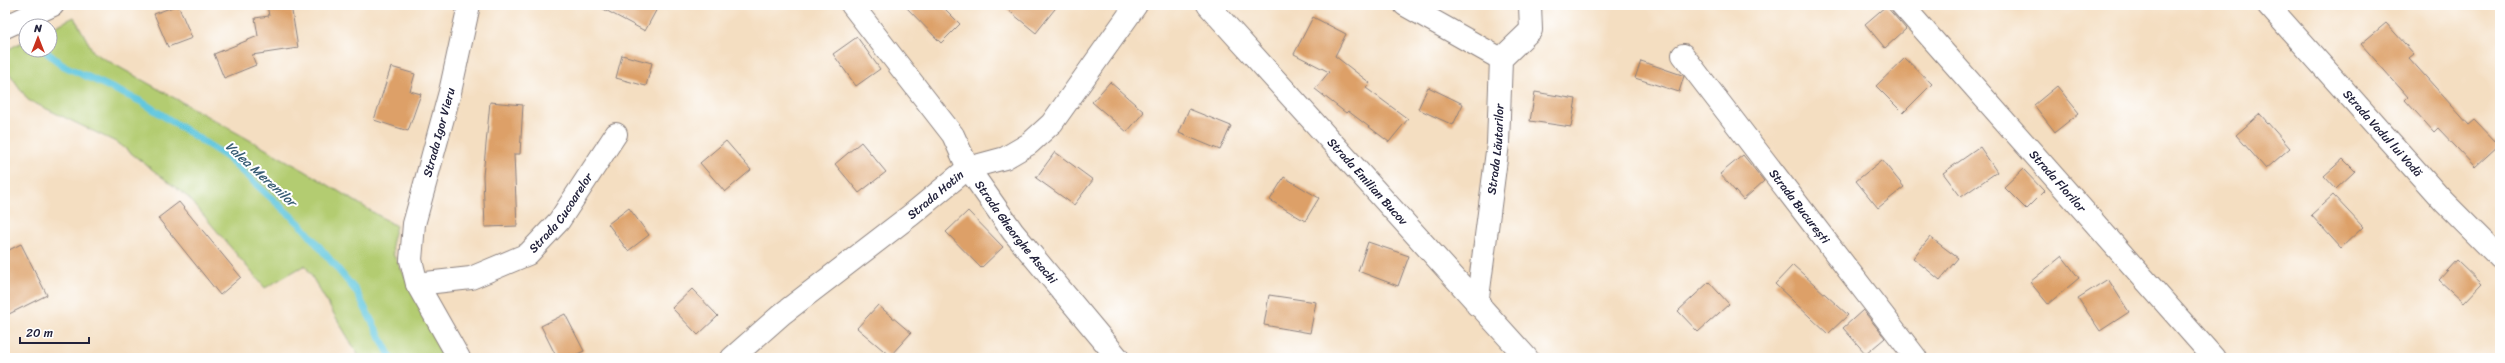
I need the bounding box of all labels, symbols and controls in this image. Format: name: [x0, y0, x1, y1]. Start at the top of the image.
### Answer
north arrow: [18, 18, 58, 58]
text: N: [33, 19, 42, 38]
street label: Strada Vadul lui Vodă: [2337, 84, 2429, 183]
street label: Strada Igor Vieru: [416, 85, 462, 180]
street label: Strada Lăutarilor: [1481, 102, 1510, 196]
street label: Strada Emilian Bucov: [1322, 132, 1414, 231]
water label: Valea Merenilor: [220, 135, 304, 214]
street label: Strada Florilor: [2024, 145, 2092, 218]
street label: Strada Hotin: [902, 164, 969, 225]
street label: Strada București: [1763, 164, 1836, 250]
street label: Strada Cucoarelor: [523, 167, 599, 258]
street label: Strada Gheorghe Asachi: [969, 175, 1064, 290]
scale bar: [20, 319, 89, 345]
text: 20 m: [26, 322, 53, 344]

